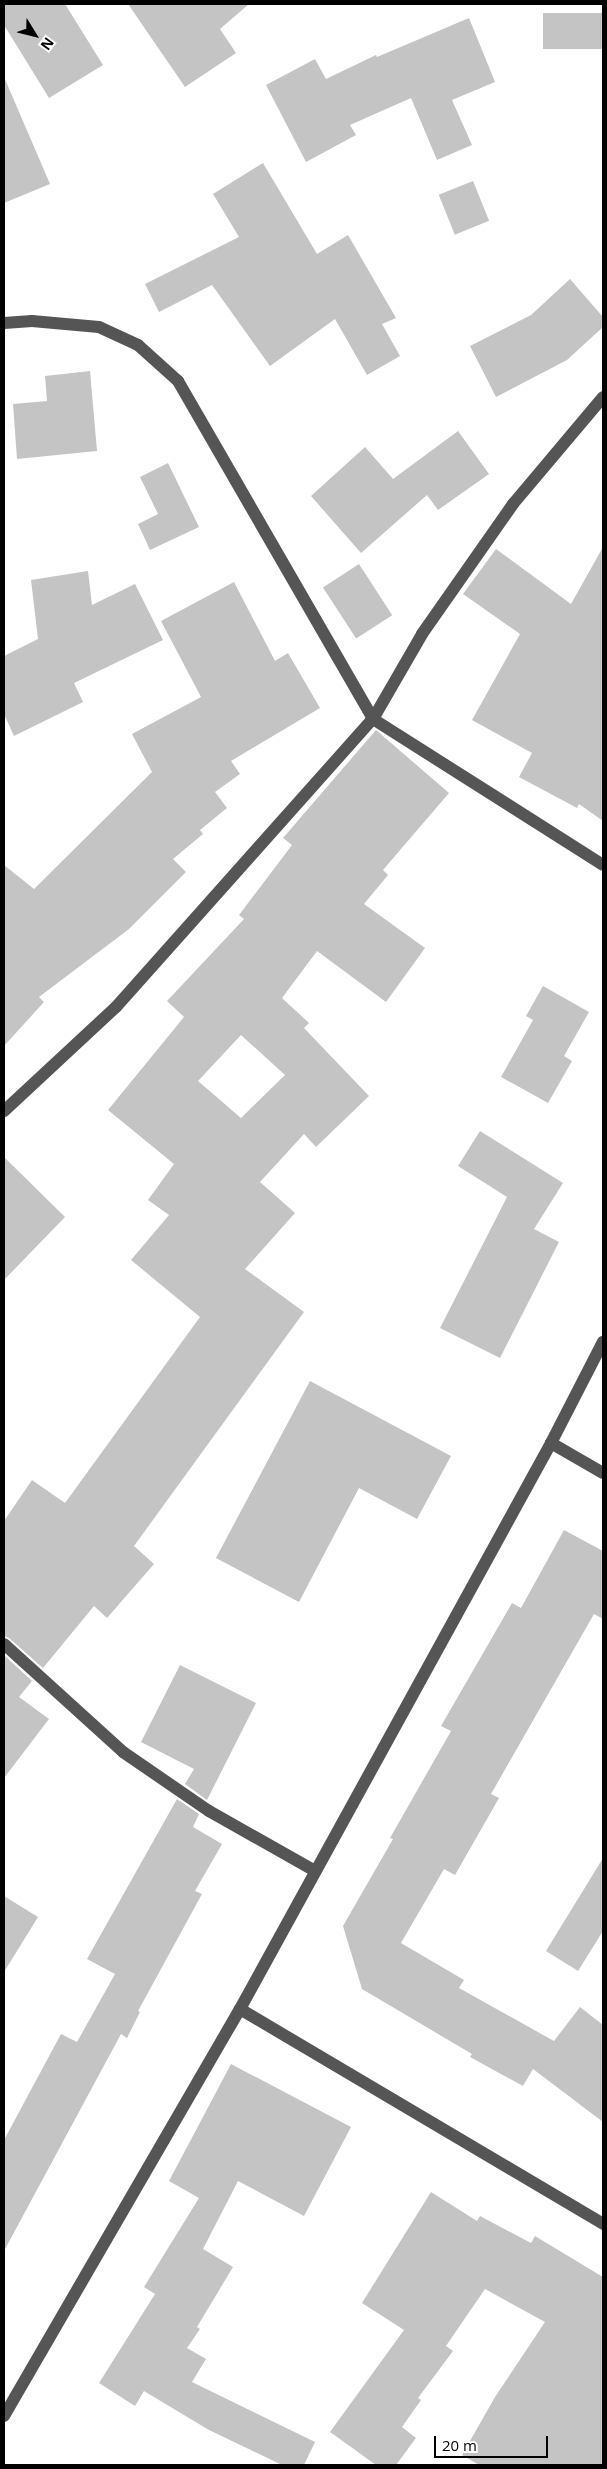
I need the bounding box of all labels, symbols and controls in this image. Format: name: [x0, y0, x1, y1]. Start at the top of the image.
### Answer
north arrow: [10, 10, 60, 60]
text: N: [37, 34, 59, 54]
scale bar: [437, 2426, 551, 2458]
text: 20 m: [442, 2435, 477, 2455]

